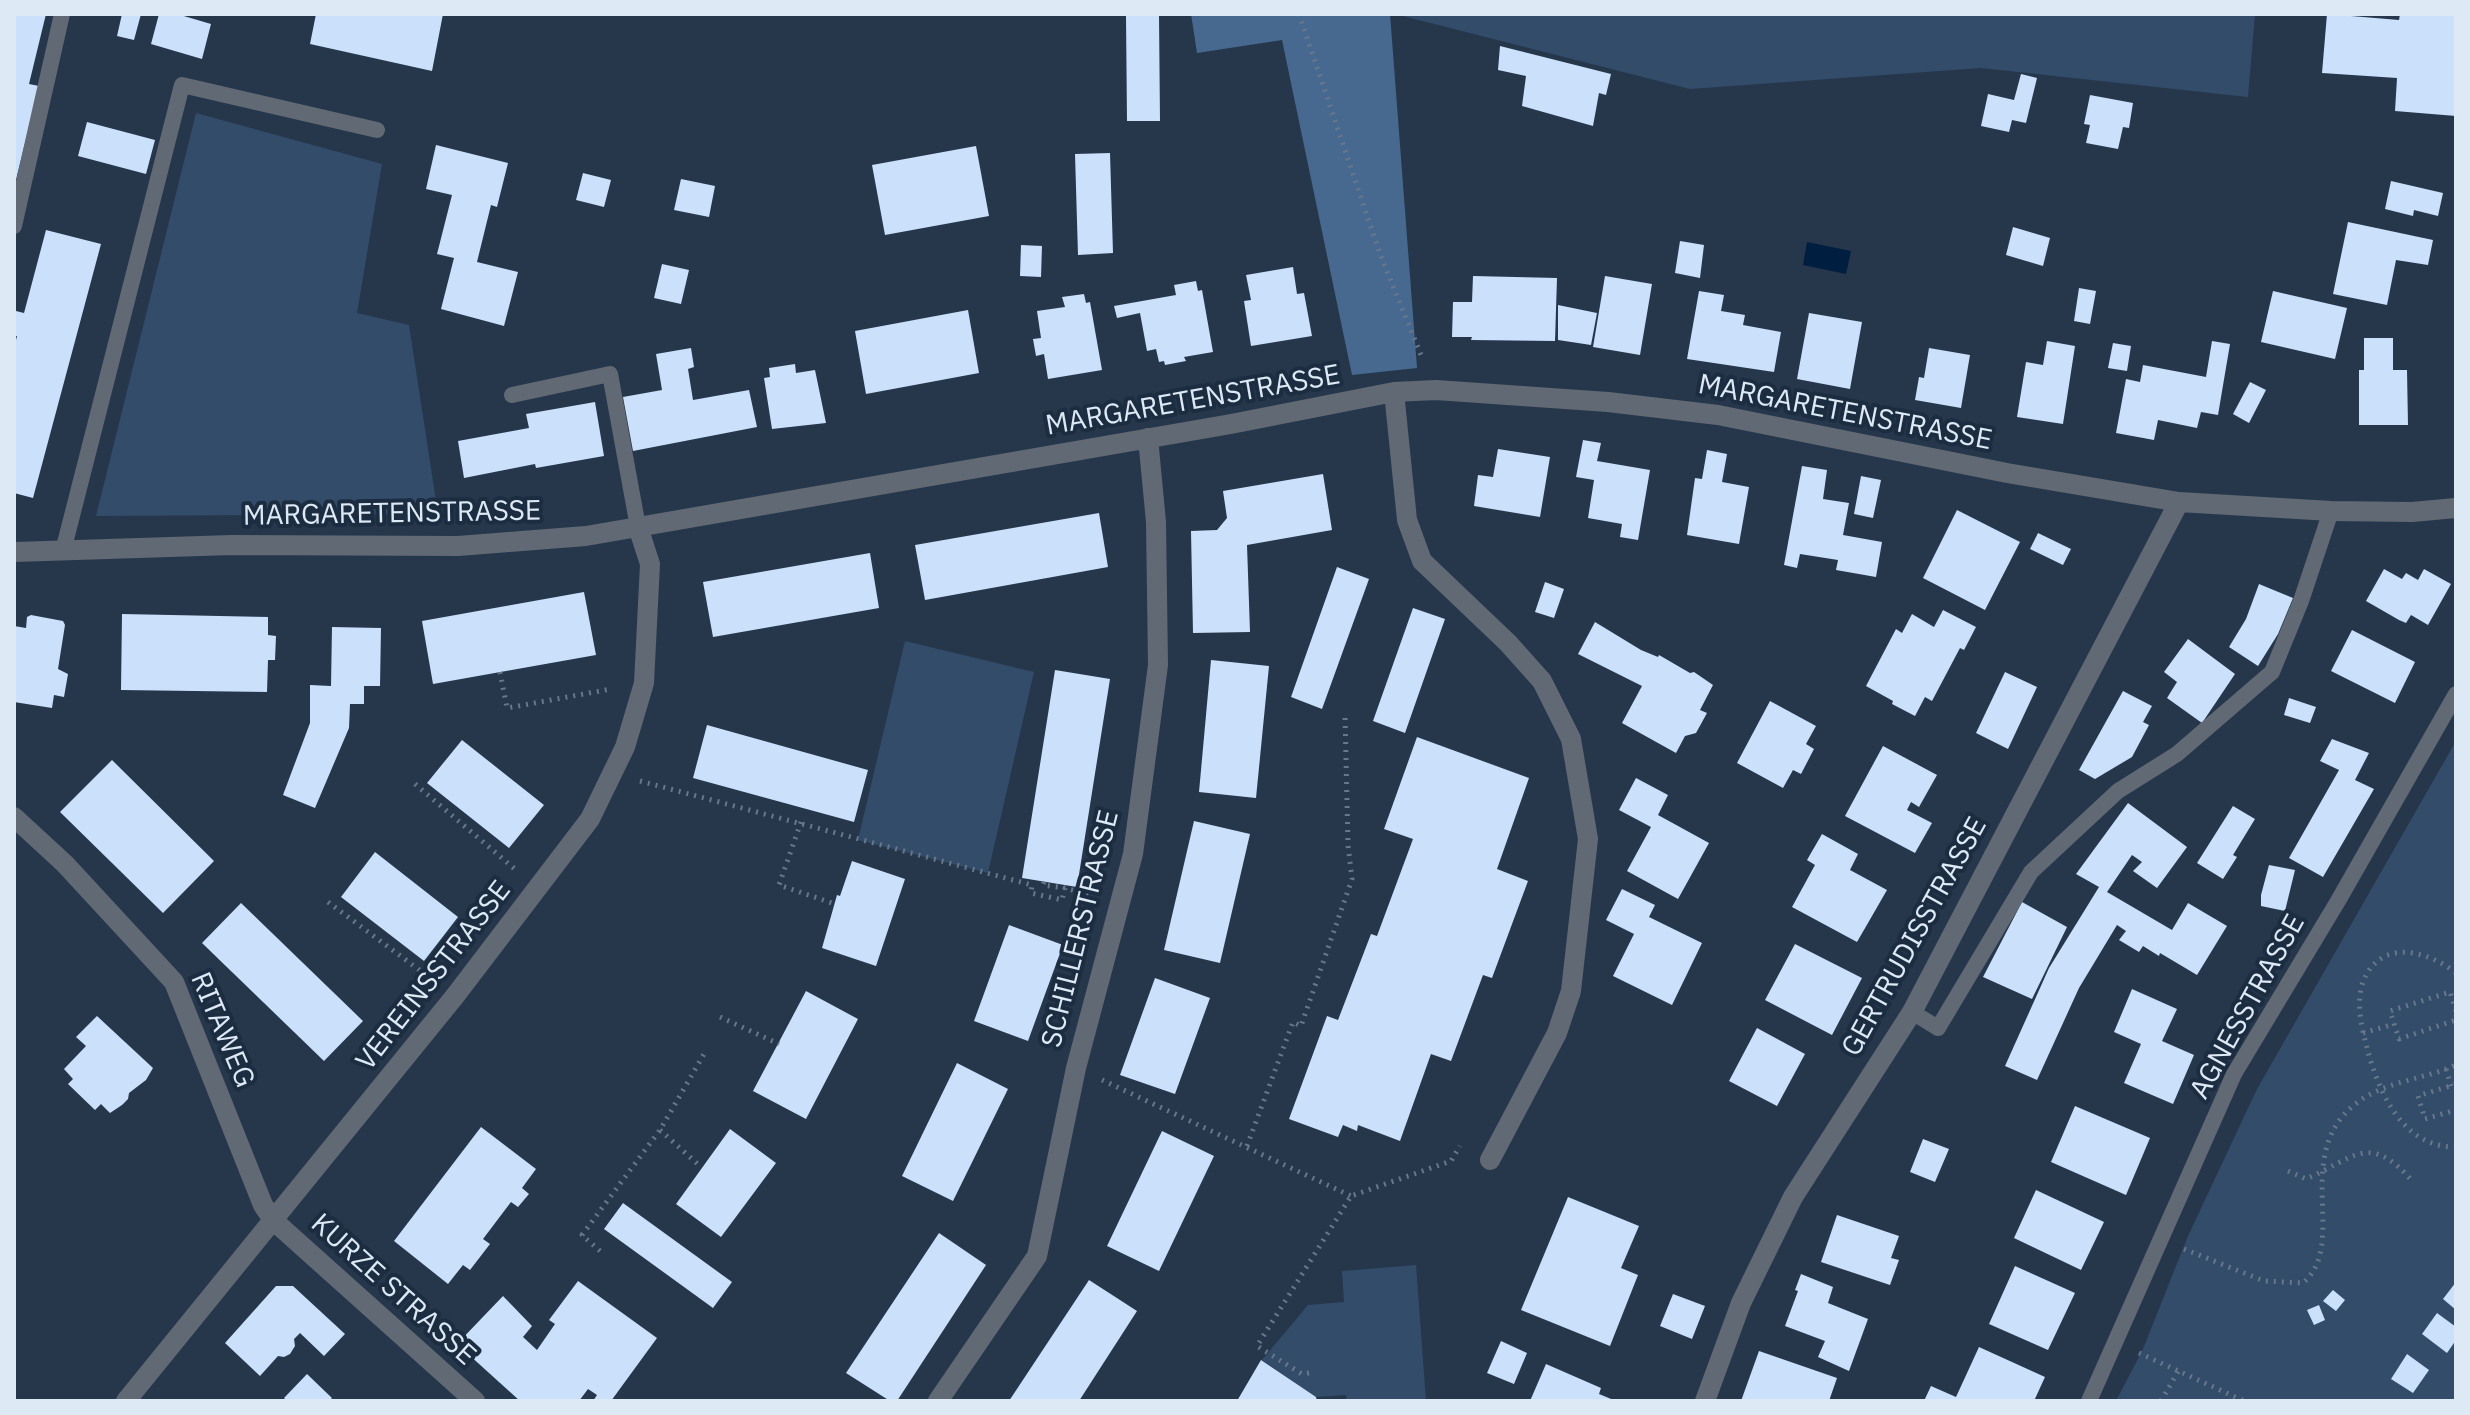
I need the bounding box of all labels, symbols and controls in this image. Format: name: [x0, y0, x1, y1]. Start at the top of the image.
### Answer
street label: MARGARETENSTRASSE: [1043, 359, 1343, 443]
street label: MARGARETENSTRASSE: [1695, 368, 1995, 458]
street label: MARGARETENSTRASSE: [242, 495, 542, 533]
street label: SCHILLERSTRASSE: [1035, 807, 1127, 1051]
street label: GERTRUDISSTRASSE: [1835, 812, 1995, 1062]
street label: VEREINSSTRASSE: [350, 875, 518, 1077]
street label: AGNESSTRASSE: [2184, 909, 2312, 1105]
street label: RITAWEG: [183, 967, 261, 1093]
street label: KURZE STRASSE: [304, 1207, 482, 1373]

